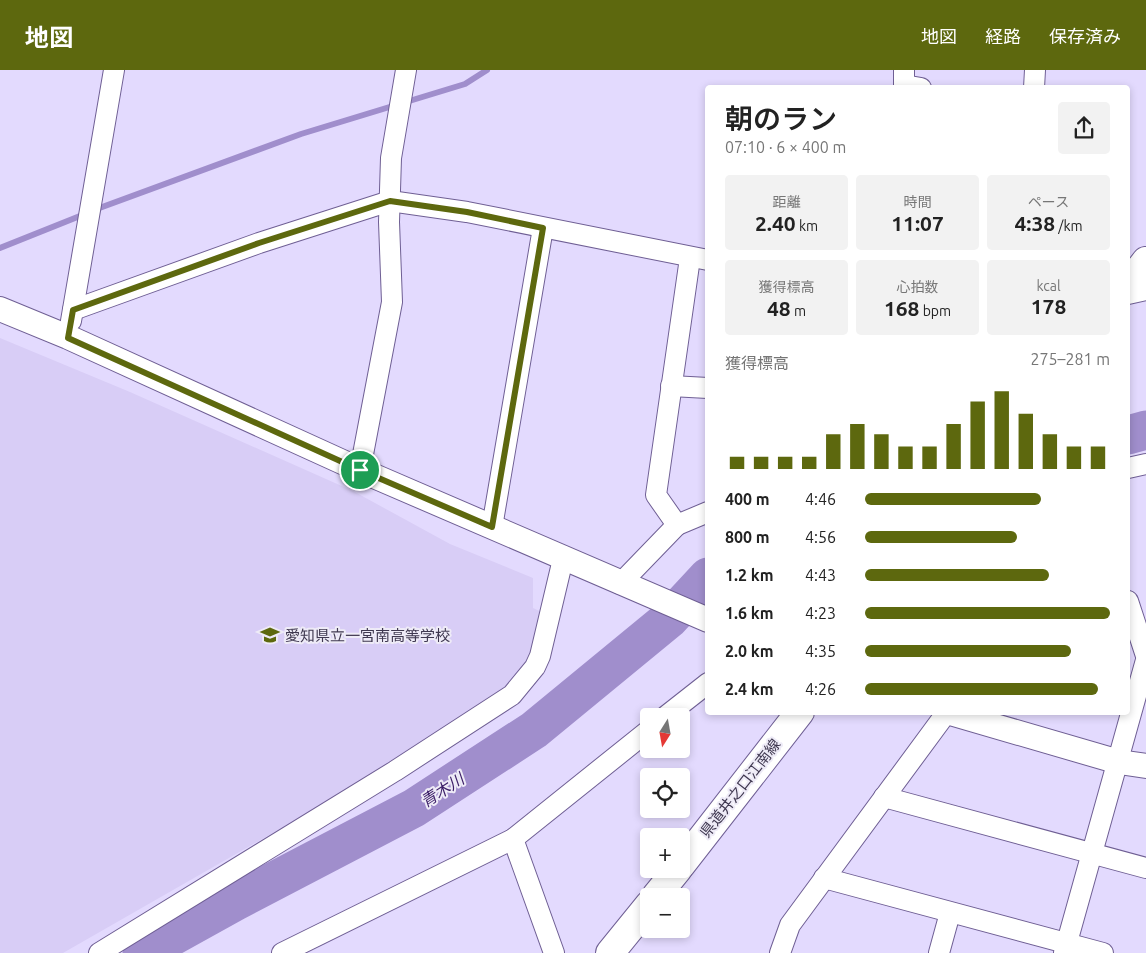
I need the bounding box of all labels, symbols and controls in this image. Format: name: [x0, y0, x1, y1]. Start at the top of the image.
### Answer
text: 地図: [25, 24, 73, 51]
text: 地図: [921, 26, 957, 46]
text: 経路: [985, 26, 1021, 46]
text: 保存済み: [1049, 26, 1121, 46]
button: share: [1058, 102, 1110, 154]
text: 朝のラン: [725, 103, 837, 134]
text: 07:10 · 6 × 400 m: [725, 138, 846, 156]
text: 距離: [773, 194, 801, 210]
text: 時間: [904, 194, 932, 210]
text: ペース: [1028, 194, 1069, 210]
text: 2.40: [755, 211, 796, 235]
text: 11:07: [891, 211, 944, 235]
text: 4:38: [1014, 211, 1055, 235]
text: km: [796, 218, 818, 234]
text: /km: [1055, 218, 1083, 234]
text: kcal: [1036, 278, 1061, 294]
text: 獲得標高: [759, 279, 815, 295]
text: 心拍数: [897, 279, 939, 295]
text: 178: [1031, 294, 1066, 318]
text: 48: [767, 296, 791, 320]
text: 168: [884, 296, 919, 320]
text: m: [791, 303, 806, 319]
text: bpm: [919, 303, 951, 319]
text: 275–281 m: [1030, 350, 1110, 368]
text: 獲得標高: [725, 354, 789, 372]
pin: [339, 449, 381, 491]
icon: arrive: [346, 456, 374, 484]
text: 400 m: [725, 490, 770, 508]
text: 4:46: [805, 490, 836, 508]
text: 800 m: [725, 528, 770, 546]
text: 4:56: [805, 528, 836, 546]
text: 1.2 km: [725, 566, 774, 584]
text: 4:43: [805, 566, 836, 584]
text: 1.6 km: [725, 604, 774, 622]
text: 4:23: [805, 604, 836, 622]
school or university icon: 愛知県立一宮南高等学校: [259, 624, 281, 646]
place label: 愛知県立一宮南高等学校: [285, 627, 450, 644]
text: 2.0 km: [725, 642, 774, 660]
text: 4:35: [805, 642, 836, 660]
text: 2.4 km: [725, 680, 774, 698]
text: 4:26: [805, 680, 836, 698]
north arrow: [640, 708, 690, 758]
map controls: [640, 708, 690, 938]
street label: 県道井之口江南線: [696, 735, 784, 841]
water label: 青木川: [417, 768, 469, 811]
button: locate: [640, 768, 690, 818]
button: +: [640, 828, 690, 878]
button: −: [640, 888, 690, 938]

